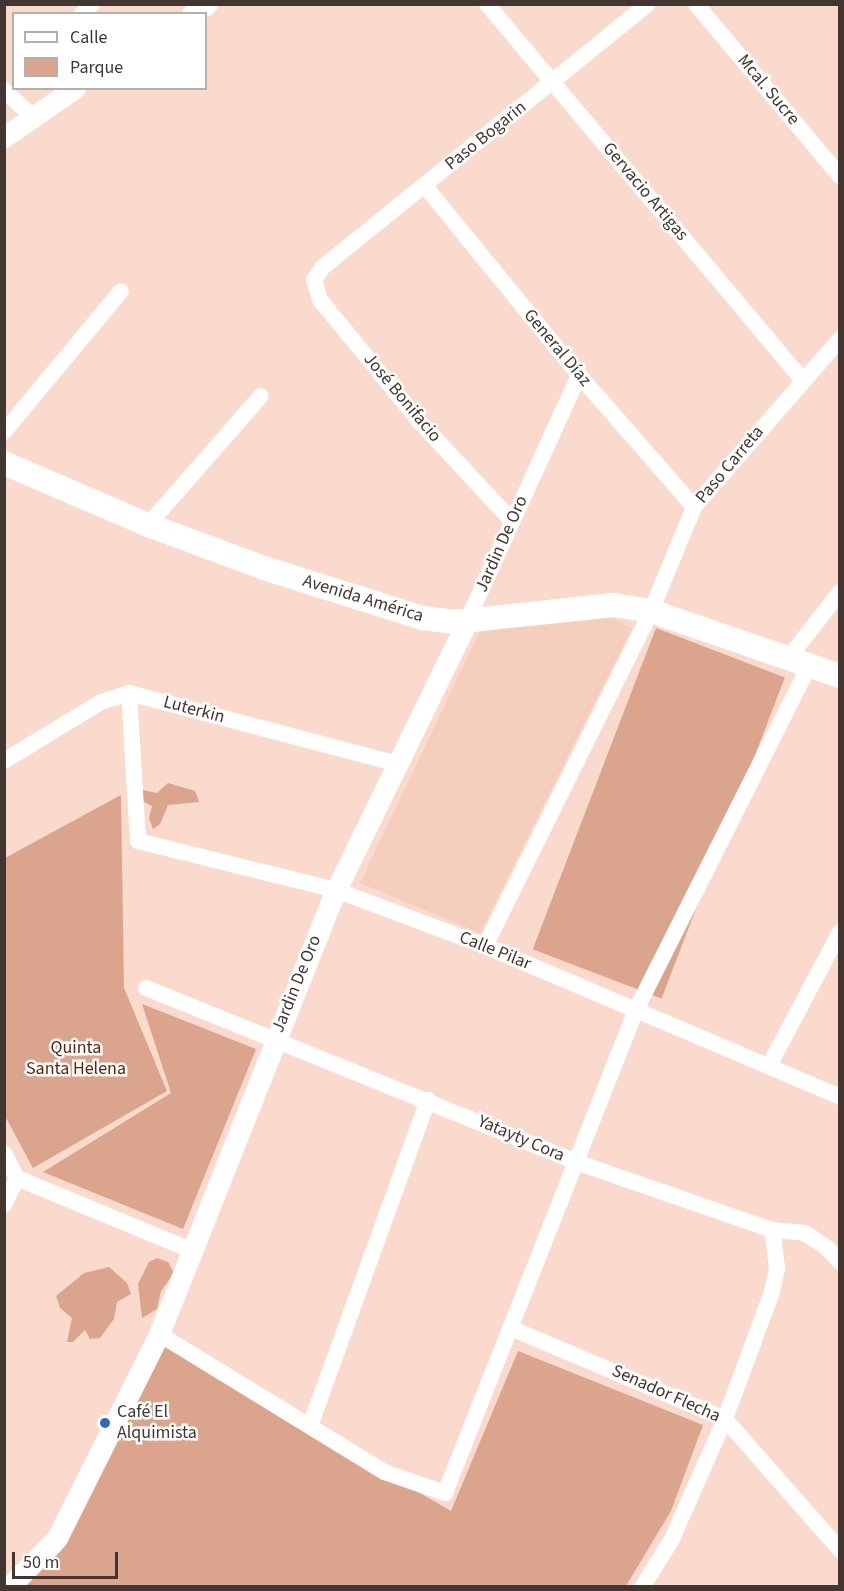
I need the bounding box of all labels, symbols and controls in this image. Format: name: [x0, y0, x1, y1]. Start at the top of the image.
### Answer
legend: [12, 12, 207, 90]
text: Calle: [70, 25, 107, 50]
street label: Mcal. Sucre: [732, 50, 804, 130]
text: Parque: [70, 55, 123, 80]
street label: Paso Bogarin: [441, 97, 531, 175]
street label: Gervacio Artigas: [598, 138, 692, 246]
street label: General Díaz: [518, 305, 596, 391]
street label: José Bonifacio: [359, 349, 445, 447]
street label: Paso Carreta: [691, 422, 769, 508]
street label: Jardin De Oro: [471, 493, 533, 595]
street label: Avenida América: [300, 570, 426, 628]
street label: Luterkin: [161, 691, 227, 729]
street label: Calle Pilar: [456, 927, 534, 975]
street label: Jardin De Oro: [268, 932, 326, 1036]
park label: Quinta Santa Helena: [26, 1038, 126, 1080]
street label: Yatayty Cora: [474, 1111, 568, 1167]
street label: Senador Flecha: [608, 1360, 724, 1428]
place label: Café El Alquimista: [117, 1402, 197, 1444]
marker: Café El Alquimista: [98, 1416, 112, 1430]
scale bar: [15, 1540, 122, 1578]
text: 50 m: [23, 1550, 59, 1575]

